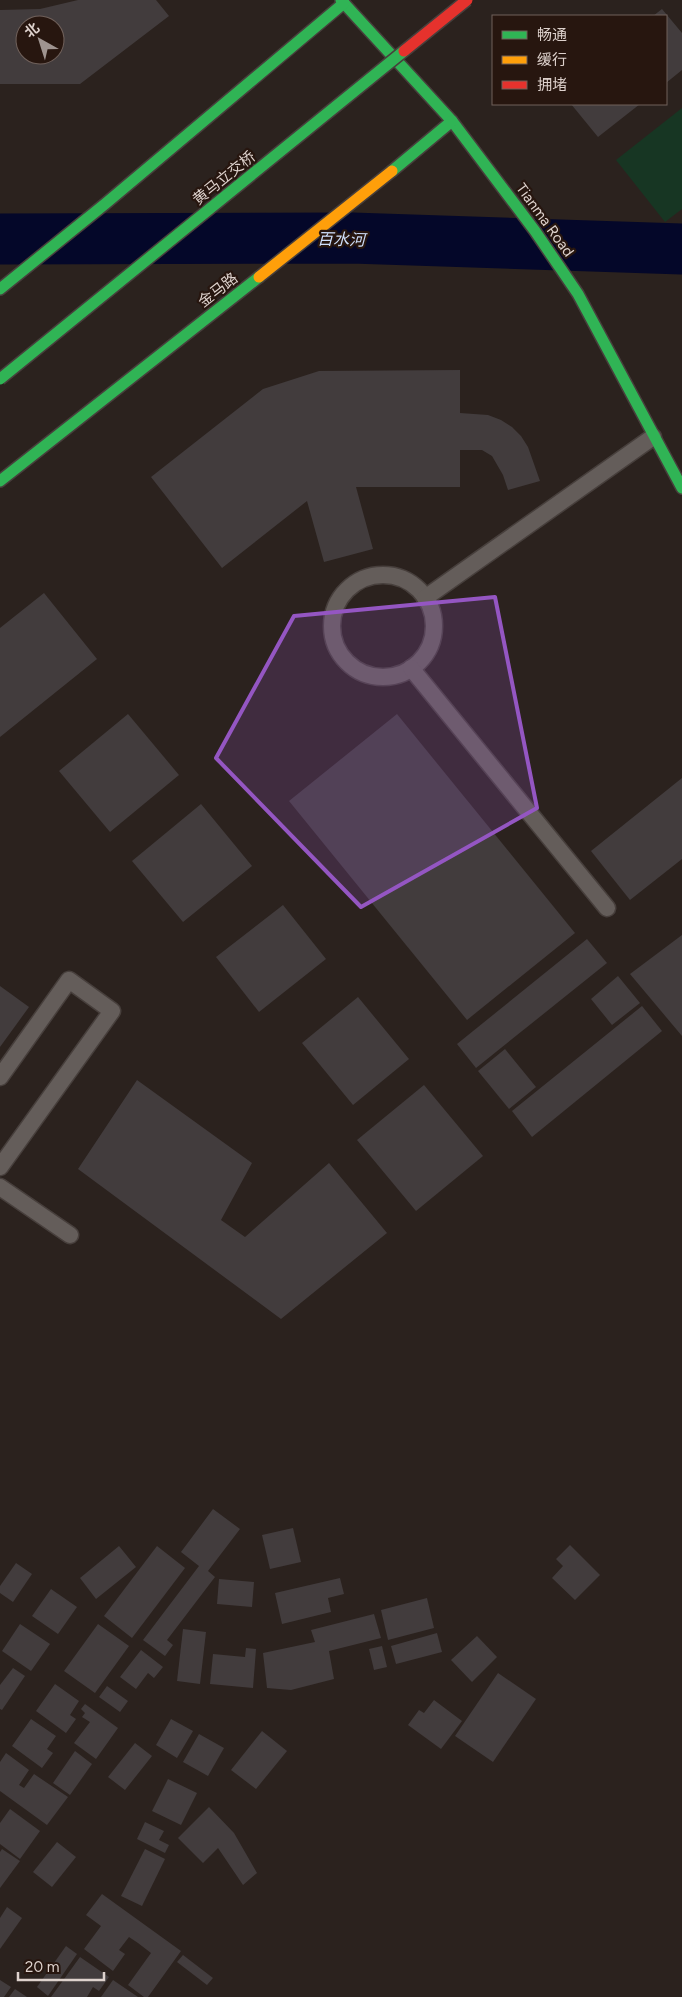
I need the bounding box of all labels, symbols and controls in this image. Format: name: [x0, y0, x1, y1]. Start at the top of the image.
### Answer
north arrow: [15, 15, 65, 65]
legend: [492, 15, 667, 105]
text: 北: [21, 19, 43, 41]
text: 畅通: [537, 26, 567, 44]
text: 缓行: [537, 51, 567, 69]
text: 拥堵: [537, 76, 567, 94]
street label: 黄马立交桥: [189, 147, 259, 209]
street label: Tianma Road: [512, 180, 578, 260]
water label: 百水河: [317, 230, 368, 249]
street label: 金马路: [195, 269, 241, 311]
scale bar: [18, 1950, 104, 1982]
text: 20 m: [25, 1958, 59, 1976]

